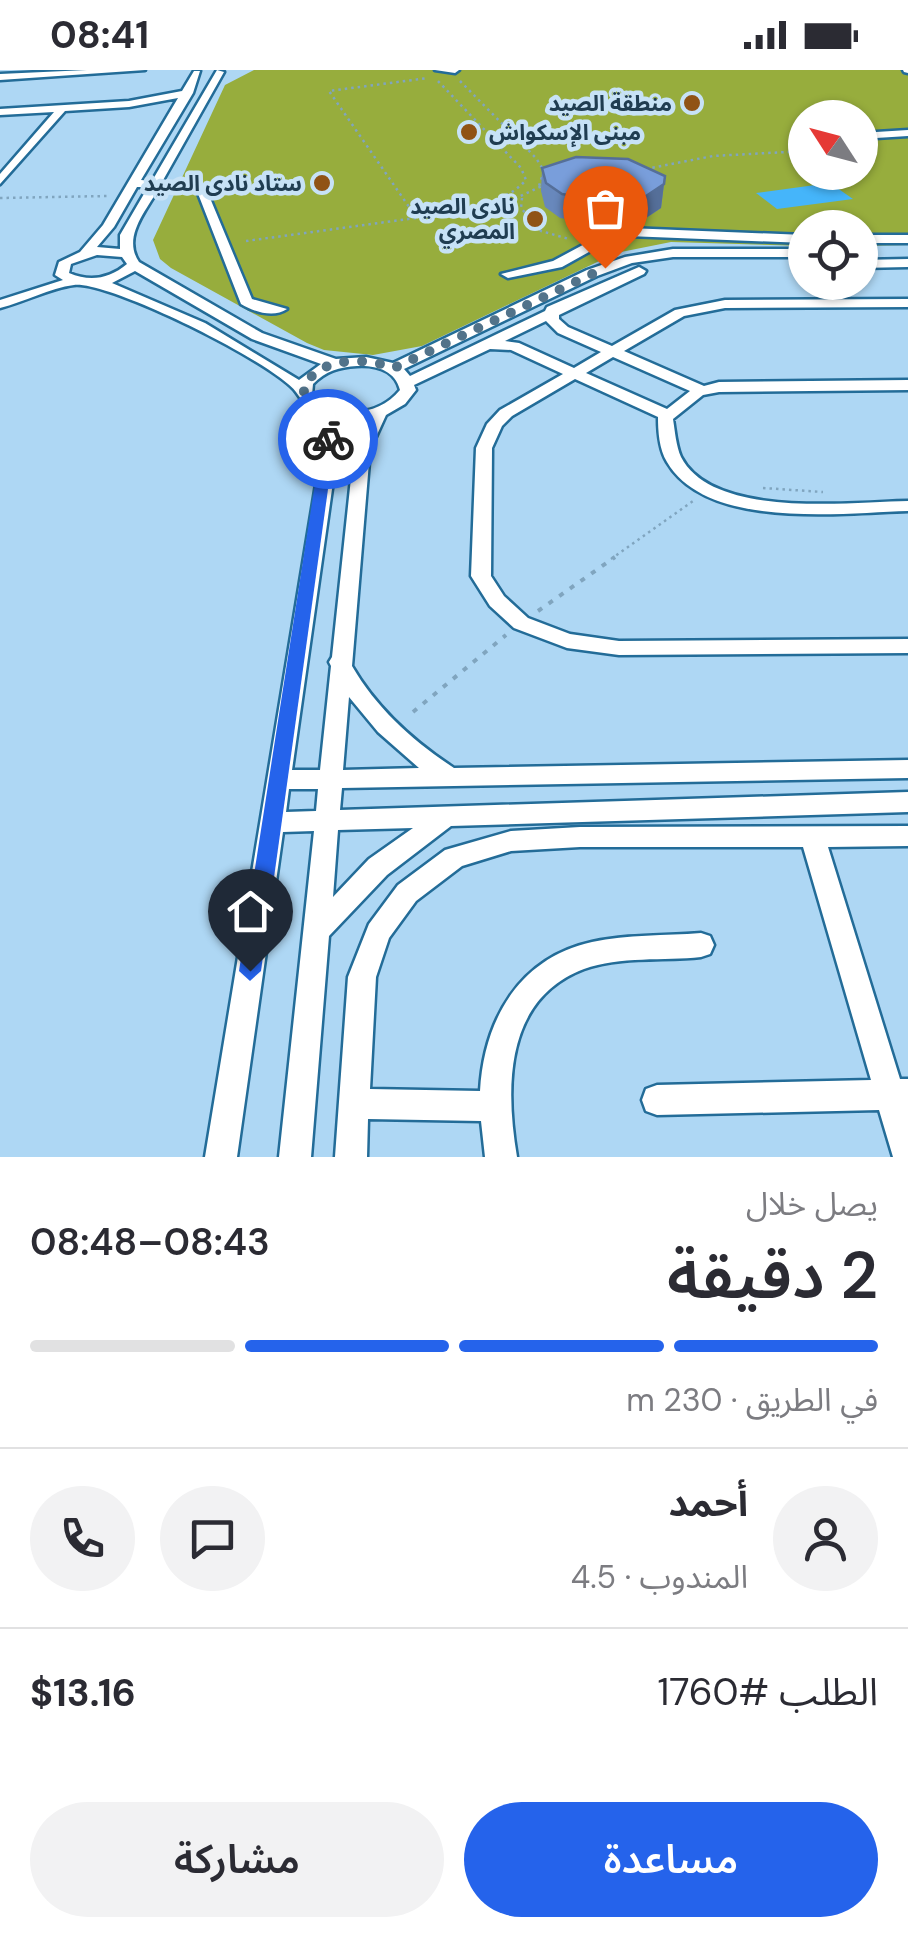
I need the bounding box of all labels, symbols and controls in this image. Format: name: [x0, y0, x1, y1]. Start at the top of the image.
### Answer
text: 08:41: [50, 10, 149, 60]
place label: منطقة الصيد: [549, 89, 672, 118]
marker: منطقة الصيد: [681, 92, 703, 114]
north arrow: [788, 100, 878, 190]
map controls: [788, 100, 878, 300]
place label: مبنى الإسكواش: [489, 118, 641, 148]
marker: مبنى الإسكواش: [458, 121, 480, 143]
pin: [563, 166, 648, 269]
place label: ستاد نادى الصيد: [144, 169, 302, 198]
marker: ستاد نادى الصيد: [311, 172, 333, 194]
icon: bag: [578, 181, 633, 236]
place label: نادى الصيد المصري: [410, 192, 515, 249]
marker: نادى الصيد المصري: [524, 208, 546, 230]
button: locate: [788, 210, 878, 300]
courier: [278, 389, 378, 489]
icon: bike: [301, 412, 356, 467]
pin: [208, 869, 293, 972]
icon: home: [223, 884, 278, 939]
text: يصل خلال: [746, 1183, 878, 1225]
text: 08:43–08:48: [30, 1217, 270, 1267]
text: 2 دقيقة: [667, 1234, 878, 1318]
text: في الطريق · 230 m: [626, 1379, 878, 1421]
text: أحمد: [668, 1478, 748, 1528]
button: phone: [30, 1486, 135, 1591]
button: chat: [160, 1486, 265, 1591]
button: person: [773, 1486, 878, 1591]
text: المندوب · 4.5: [571, 1556, 748, 1598]
text: الطلب #1760: [657, 1667, 878, 1717]
text: $13.16: [30, 1668, 136, 1718]
button: مشاركة: [30, 1802, 444, 1917]
button: مساعدة: [464, 1802, 878, 1917]

